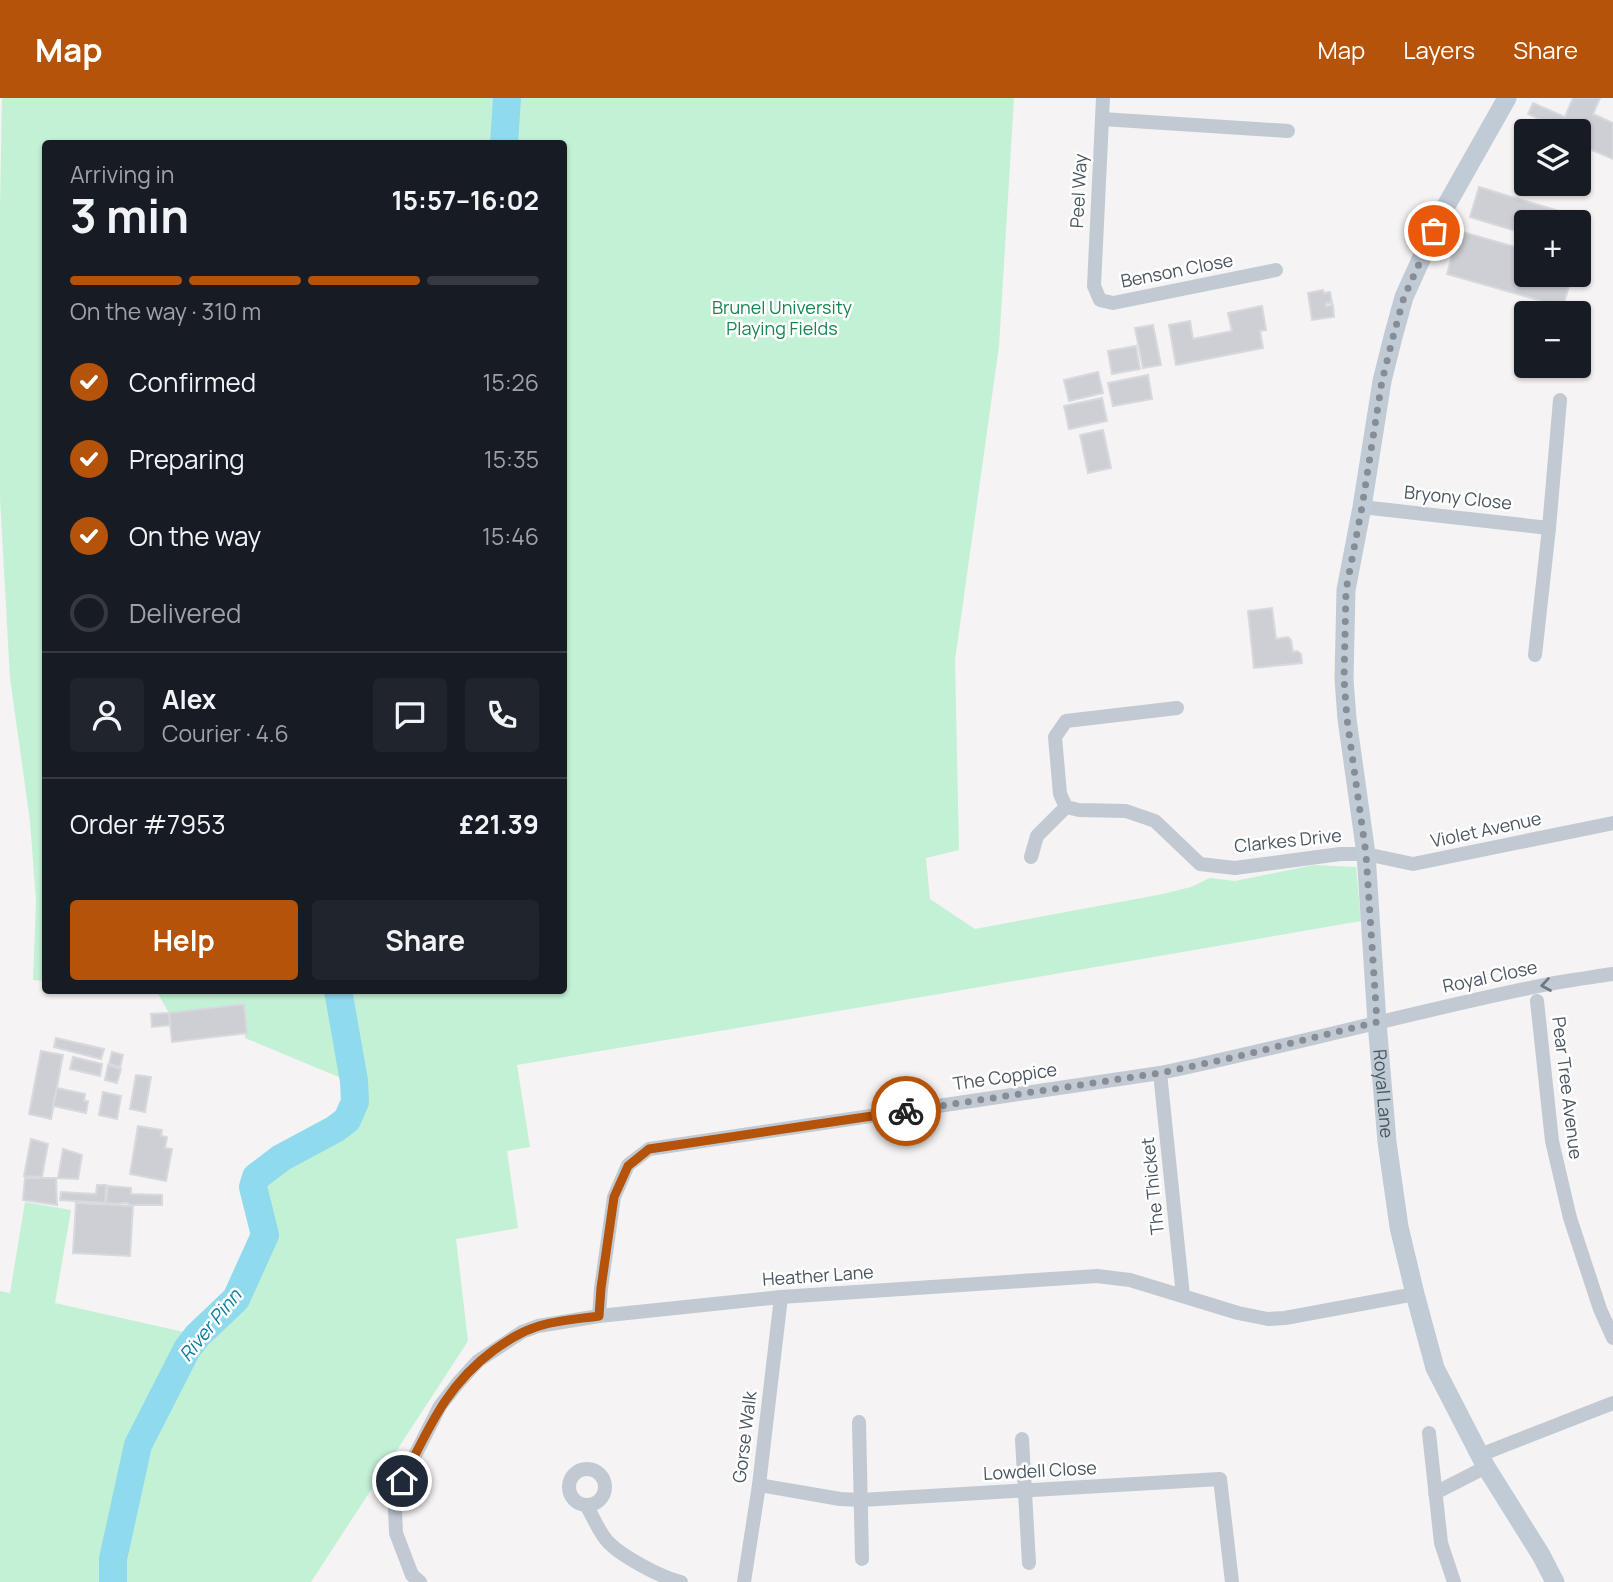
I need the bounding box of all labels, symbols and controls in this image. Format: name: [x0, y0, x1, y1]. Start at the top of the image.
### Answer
text: Map: [35, 27, 103, 72]
text: Map: [1318, 33, 1365, 66]
text: Layers: [1403, 33, 1475, 66]
text: Share: [1513, 33, 1578, 66]
map controls: [1514, 119, 1591, 378]
button: layers: [1514, 119, 1591, 196]
street label: Peel Way: [1064, 153, 1092, 229]
text: Arriving in: [70, 158, 175, 190]
text: 15:57–16:02: [391, 182, 539, 218]
text: 3 min: [70, 184, 189, 247]
pin: [1404, 201, 1464, 261]
button: +: [1514, 210, 1591, 287]
icon: bag: [1415, 212, 1453, 250]
street label: Benson Close: [1119, 247, 1235, 293]
text: On the way · 310 m: [70, 295, 261, 327]
park label: Brunel University Playing Fields: [712, 295, 853, 340]
button: −: [1514, 301, 1591, 378]
icon: check: [70, 363, 108, 401]
text: Confirmed: [129, 364, 256, 400]
text: 15:26: [482, 366, 539, 398]
icon: check: [70, 440, 108, 478]
text: Preparing: [129, 441, 245, 477]
text: 15:35: [484, 443, 539, 475]
street label: Bryony Close: [1403, 479, 1513, 515]
icon: check: [70, 517, 108, 555]
text: On the way: [129, 518, 261, 554]
text: 15:46: [482, 520, 539, 552]
text: Delivered: [129, 595, 241, 631]
button: person: [70, 678, 144, 752]
button: chat: [373, 678, 447, 752]
button: phone: [465, 678, 539, 752]
text: Alex: [162, 681, 216, 717]
text: Courier · 4.6: [162, 717, 289, 749]
text: Order #7953: [70, 806, 226, 842]
text: £21.39: [459, 806, 539, 842]
street label: Violet Avenue: [1428, 806, 1543, 852]
street label: Clarkes Drive: [1233, 822, 1343, 858]
button: Help: [70, 900, 298, 980]
button: Share: [312, 900, 539, 980]
street label: Royal Close: [1440, 954, 1539, 998]
one-way arrow: [1540, 977, 1551, 992]
street label: Pear Tree Avenue: [1547, 1015, 1589, 1161]
street label: Royal Lane: [1368, 1048, 1400, 1139]
street label: The Coppice: [951, 1057, 1058, 1095]
courier: [871, 1076, 941, 1146]
icon: bike: [887, 1092, 925, 1130]
street label: The Thicket: [1135, 1136, 1169, 1236]
street label: Heather Lane: [761, 1259, 874, 1291]
water label: River Pinn: [173, 1283, 248, 1367]
street label: Gorse Walk: [726, 1389, 762, 1484]
pin: [372, 1451, 432, 1511]
street label: Lowdell Close: [983, 1455, 1097, 1485]
icon: home: [383, 1462, 421, 1500]

